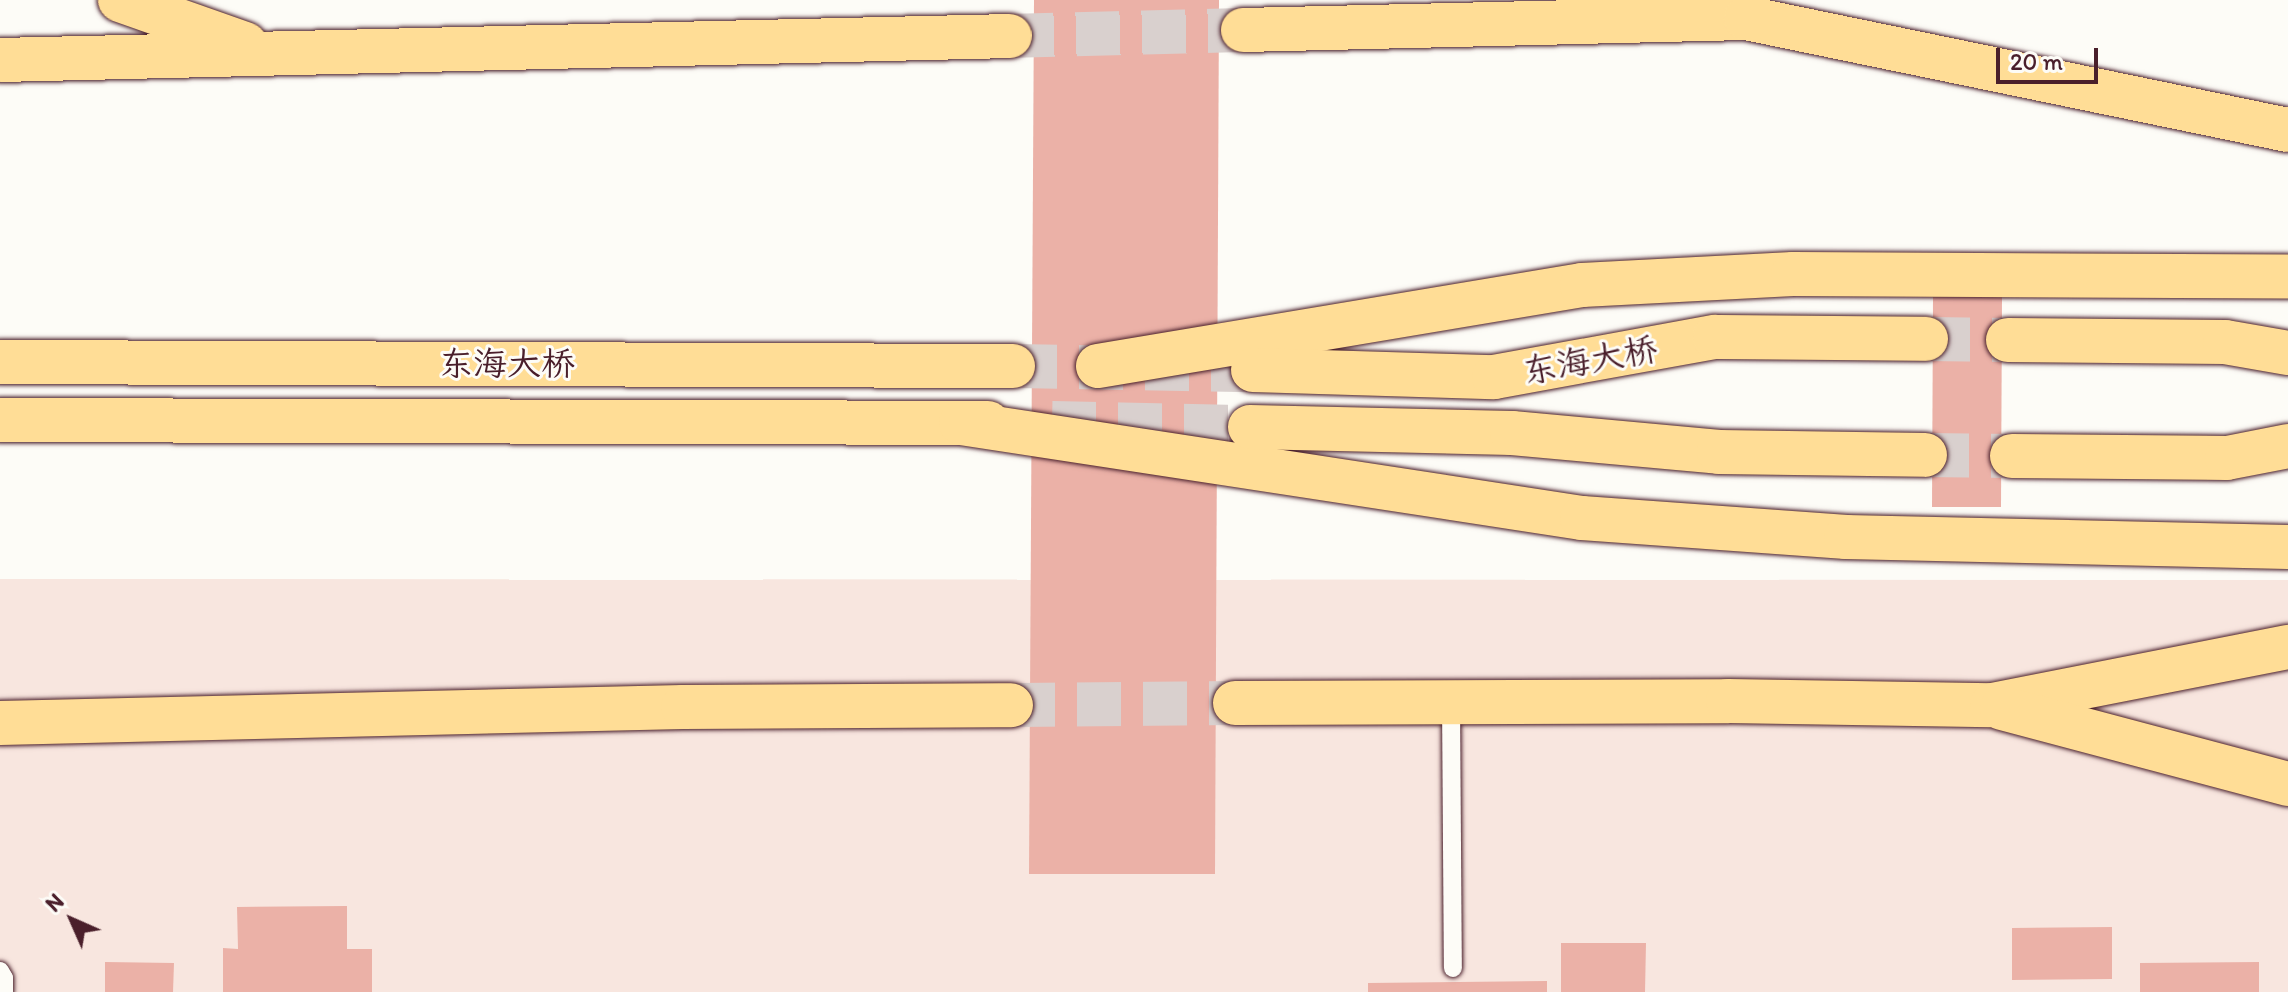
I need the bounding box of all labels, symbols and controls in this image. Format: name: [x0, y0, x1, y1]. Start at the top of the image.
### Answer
scale bar: [2000, 32, 2102, 82]
text: 20 m: [2010, 47, 2063, 76]
street label: 东海大桥: [1519, 328, 1661, 392]
street label: 东海大桥: [439, 344, 575, 384]
north arrow: [32, 880, 112, 960]
text: N: [40, 888, 69, 917]

